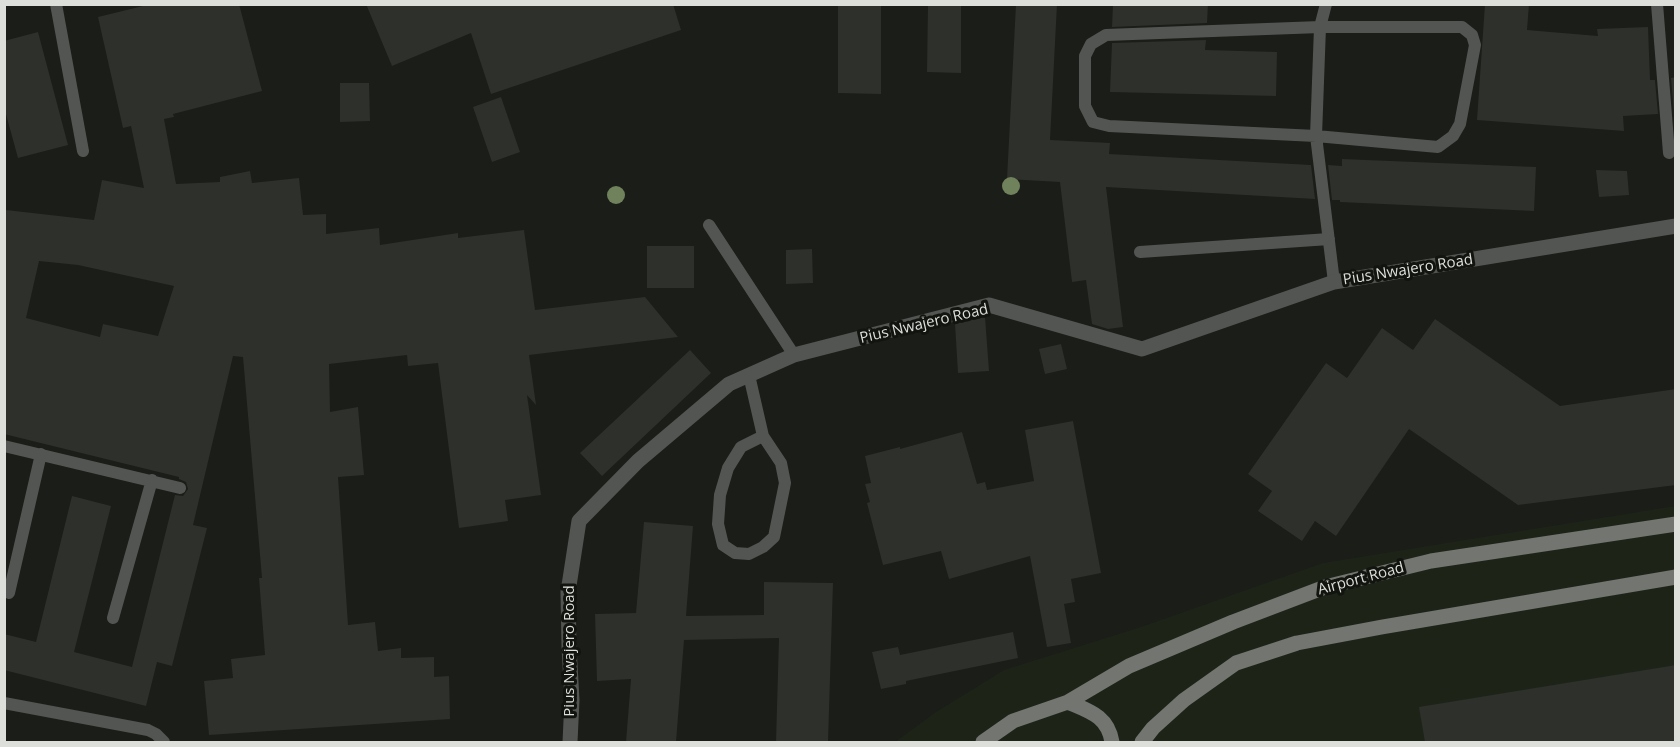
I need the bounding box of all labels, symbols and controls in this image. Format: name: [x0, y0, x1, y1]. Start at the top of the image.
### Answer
street label: Pius Nwajero Road: [1342, 251, 1474, 289]
street label: Pius Nwajero Road: [858, 300, 990, 348]
street label: Airport Road: [1316, 559, 1406, 599]
street label: Pius Nwajero Road: [561, 585, 579, 717]

